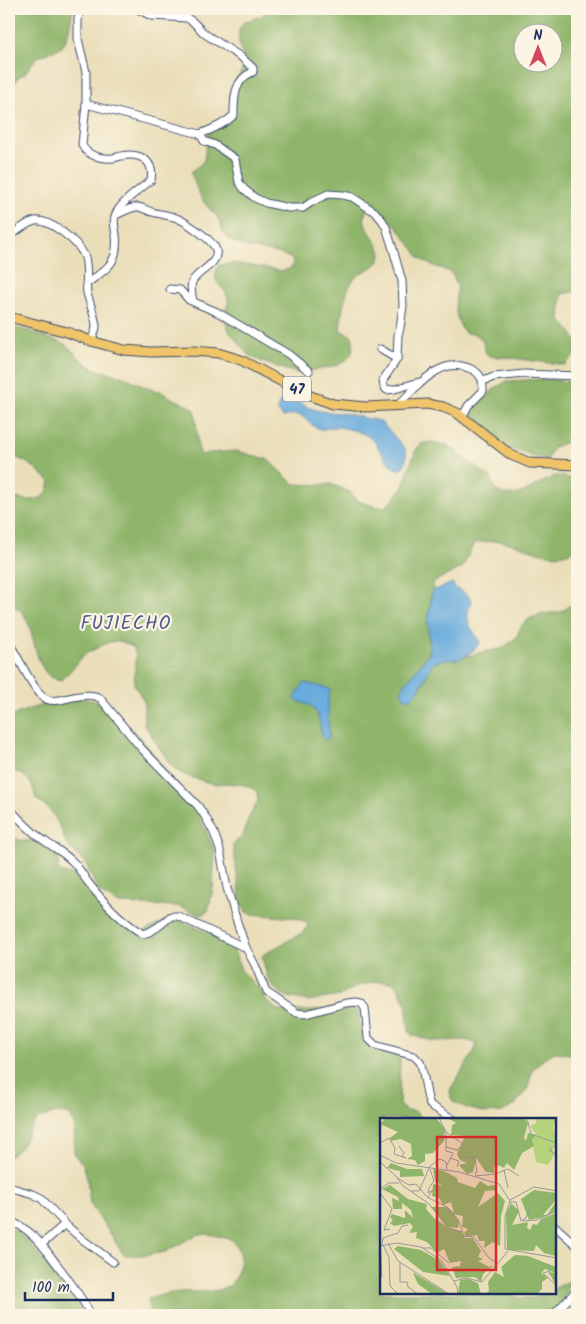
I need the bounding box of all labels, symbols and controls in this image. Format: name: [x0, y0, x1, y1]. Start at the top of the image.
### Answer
north arrow: [514, 22, 564, 72]
text: N: [534, 25, 543, 47]
road number: 47: [283, 376, 311, 402]
district label: FUJIECHO: [81, 609, 171, 639]
inset map: [380, 1118, 556, 1294]
scale bar: [25, 1269, 112, 1301]
text: 100 m: [32, 1276, 70, 1300]

